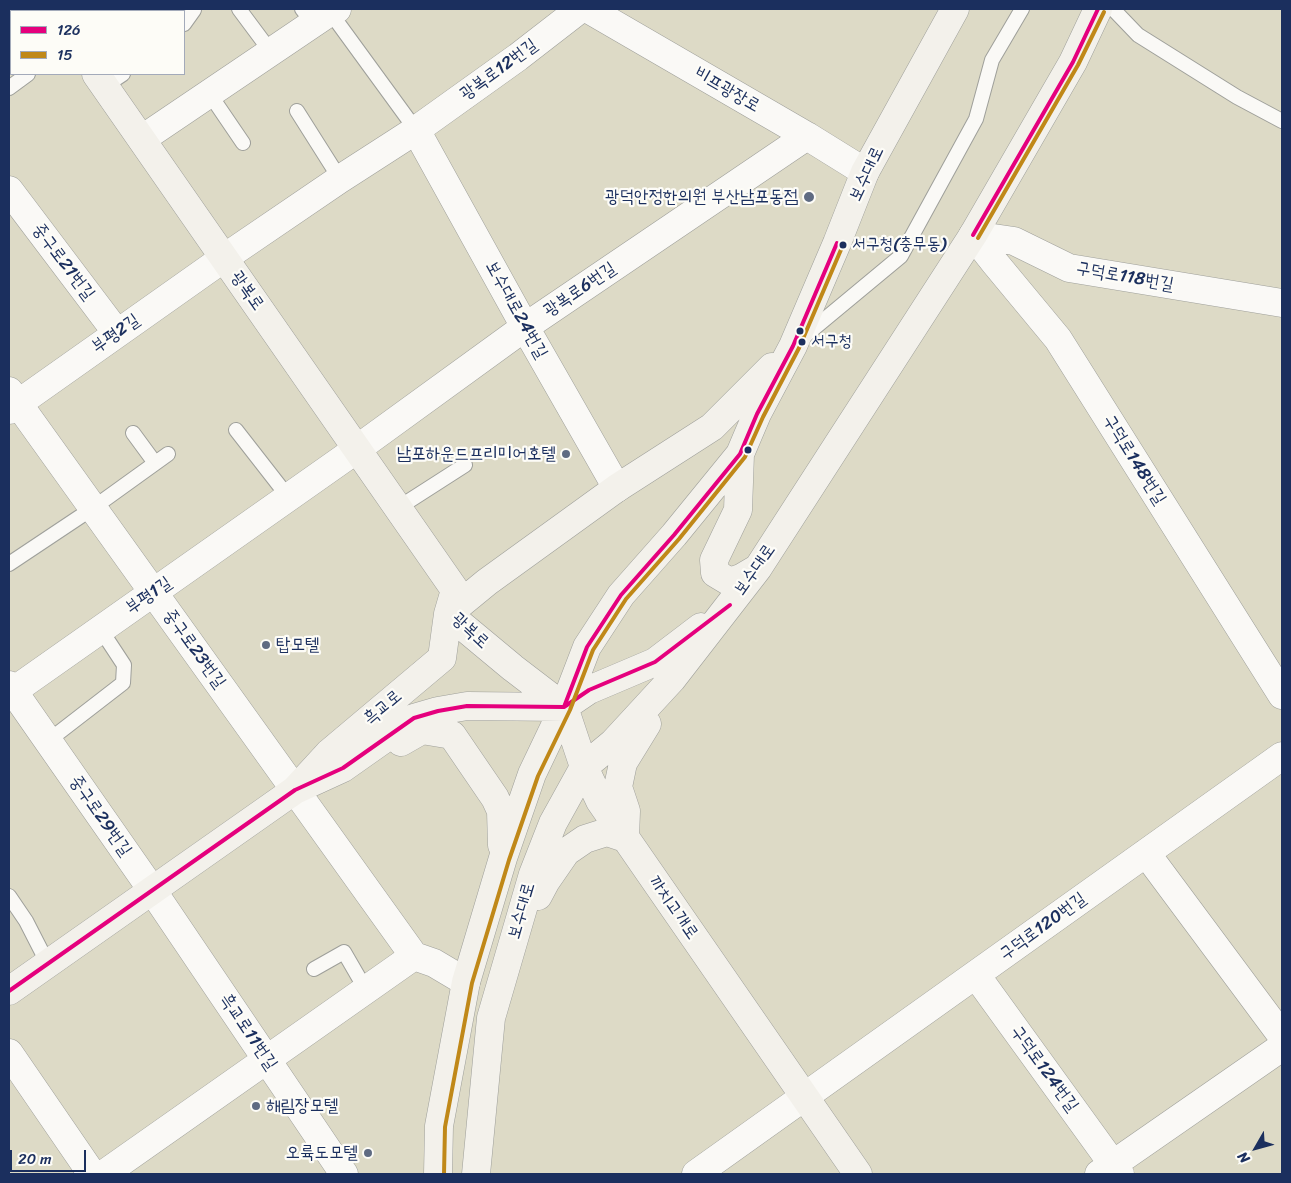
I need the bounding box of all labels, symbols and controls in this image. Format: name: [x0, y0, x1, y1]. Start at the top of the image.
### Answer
legend: [10, 10, 185, 75]
text: 126: [57, 17, 81, 43]
street label: 광복로12번길: [456, 35, 542, 105]
text: 15: [57, 42, 73, 68]
street label: 비프광장로: [690, 63, 764, 117]
street label: 보수대로: [845, 143, 889, 205]
place label: 광덕안정한의원 부산남포동점: [605, 186, 798, 208]
marker: 광덕안정한의원 부산남포동점: [802, 190, 816, 204]
street label: 중구로21번길: [27, 219, 99, 305]
place label: 서구청(충무동): [852, 235, 946, 255]
marker: 서구청(충무동): [838, 240, 848, 250]
street label: 보수대로24번길: [480, 257, 552, 363]
street label: 광복로6번길: [540, 258, 620, 322]
street label: 구덕로118번길: [1075, 258, 1175, 296]
street label: 광복로: [226, 267, 268, 315]
street label: 부평2길: [88, 310, 144, 358]
unlabelled marker: [795, 326, 805, 336]
place label: 서구청: [811, 332, 852, 352]
marker: 서구청: [797, 337, 807, 347]
street label: 구덕로148번길: [1098, 411, 1170, 509]
place label: 남포하운드프리미어호텔: [397, 443, 556, 465]
unlabelled marker: [743, 445, 753, 455]
marker: 남포하운드프리미어호텔: [560, 448, 572, 460]
street label: 보수대로: [730, 540, 780, 600]
street label: 부평1길: [122, 572, 176, 620]
street label: 중구로23번길: [158, 605, 230, 693]
street label: 광복로: [447, 608, 493, 654]
place label: 탑모텔: [276, 634, 319, 656]
marker: 탑모텔: [260, 639, 272, 651]
street label: 흑교로: [359, 686, 407, 730]
street label: 중구로29번길: [64, 771, 136, 861]
street label: 까치고개로: [643, 872, 703, 944]
street label: 보수대로: [504, 880, 540, 942]
street label: 구덕로120번길: [995, 888, 1091, 966]
street label: 흑교로11번길: [214, 990, 282, 1074]
street label: 구덕로124번길: [1005, 1021, 1083, 1117]
place label: 해림장모텔: [266, 1095, 338, 1117]
marker: 해림장모텔: [250, 1100, 262, 1112]
north arrow: [1231, 1123, 1281, 1173]
scale bar: [12, 1140, 89, 1172]
place label: 오륙도모텔: [286, 1142, 358, 1164]
text: 20 m: [18, 1146, 52, 1172]
text: N: [1231, 1146, 1257, 1169]
marker: 오륙도모텔: [362, 1147, 374, 1159]

